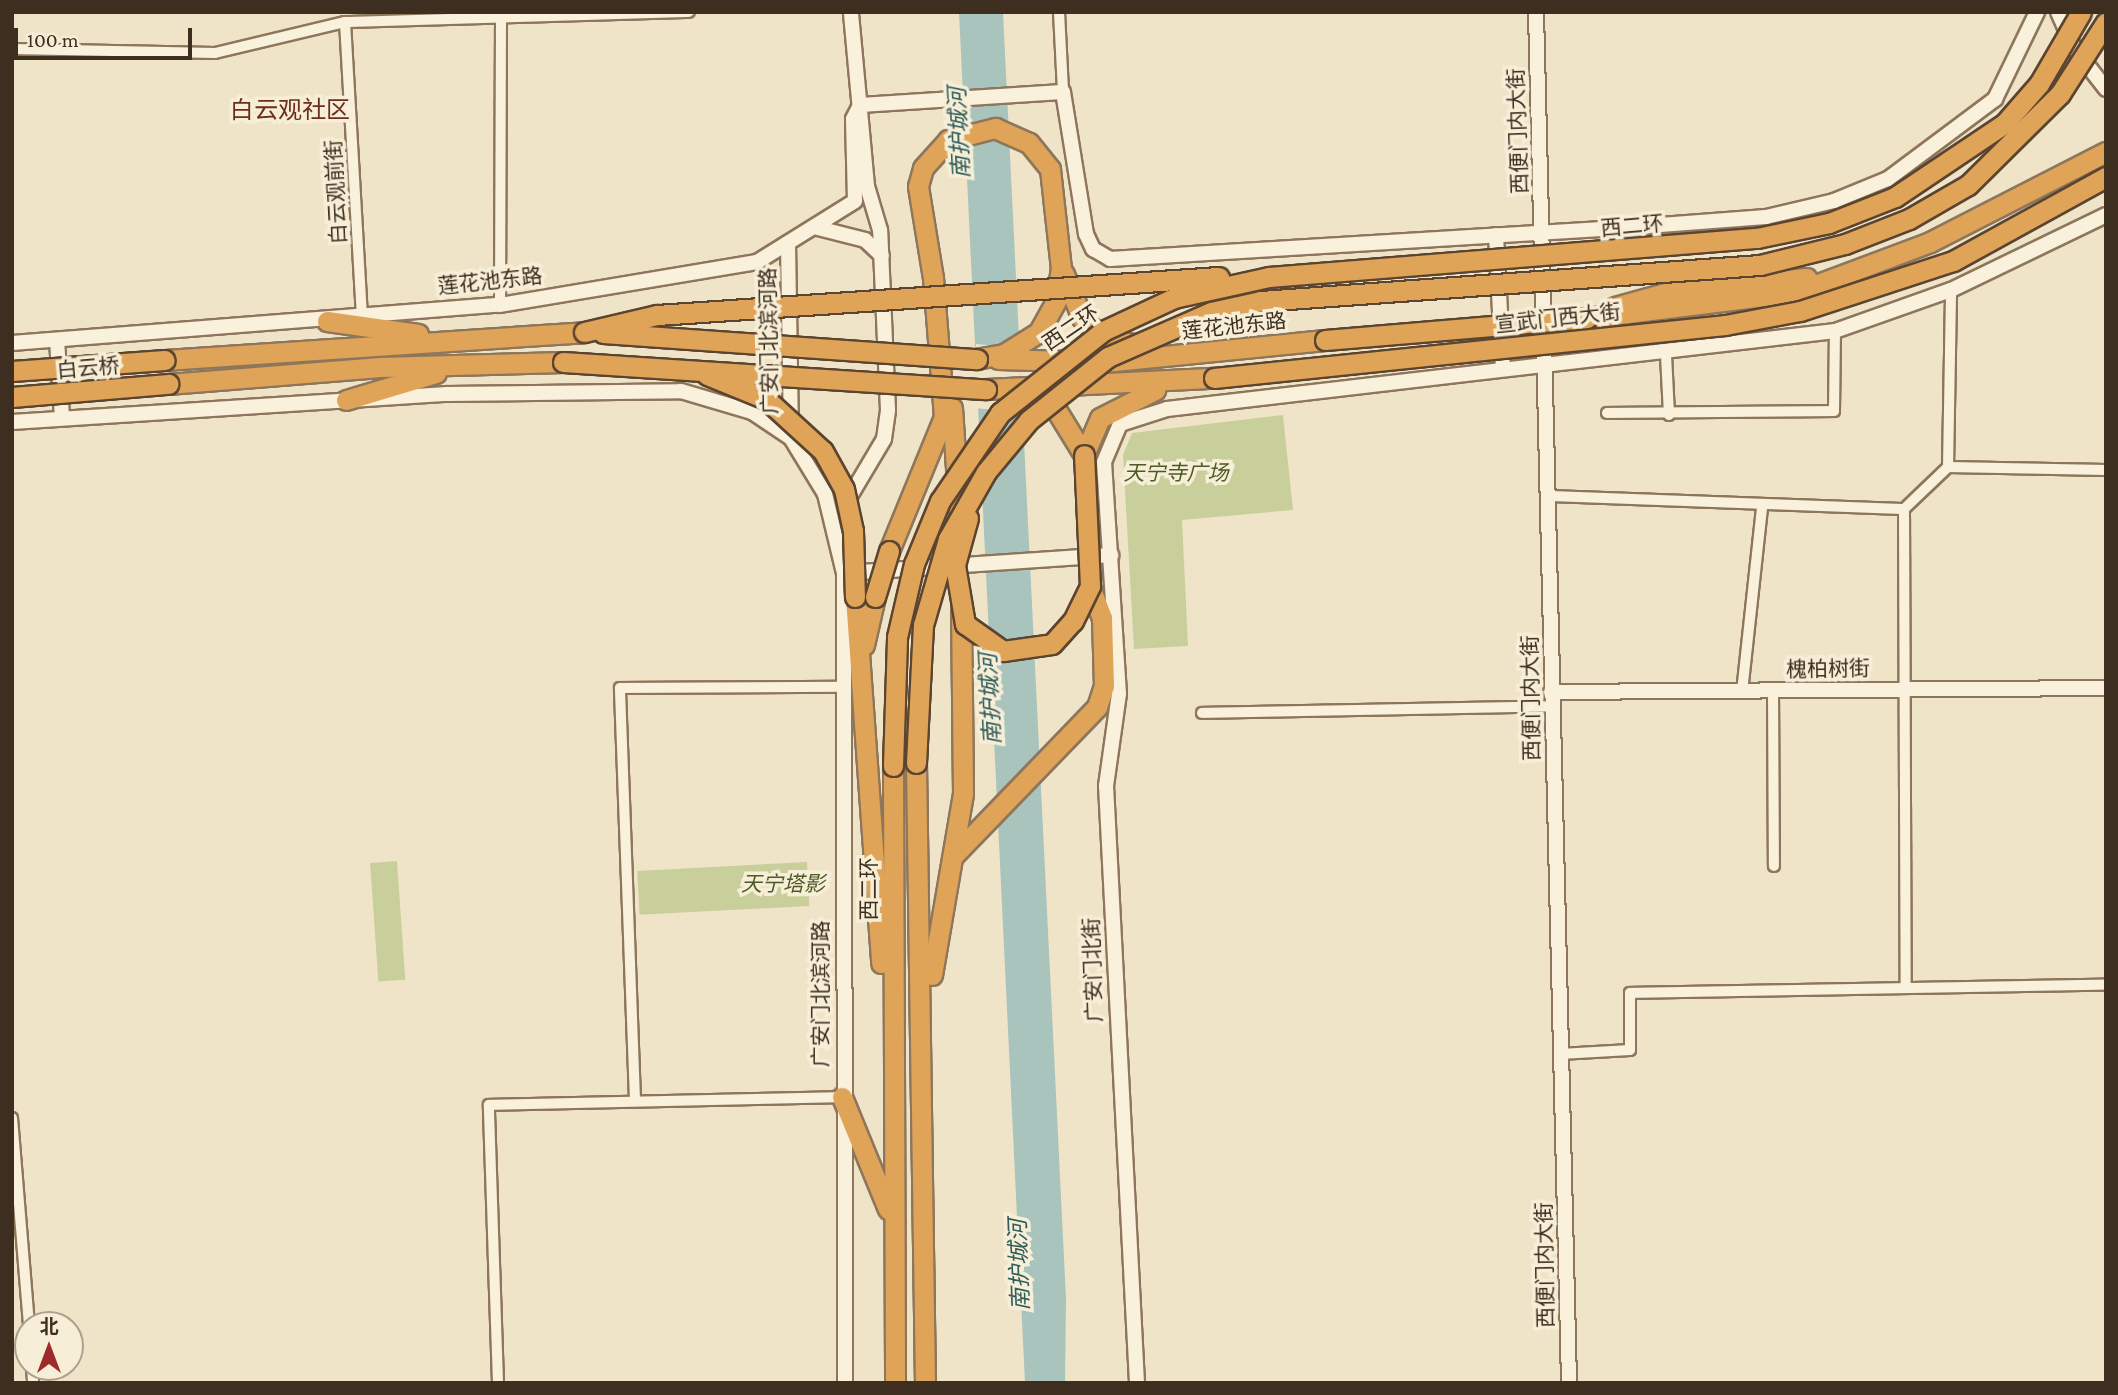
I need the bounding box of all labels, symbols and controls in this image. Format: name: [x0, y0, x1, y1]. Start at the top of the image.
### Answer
scale bar: [18, 14, 196, 58]
text: 100 m: [27, 28, 79, 52]
street label: 西便门内大街: [1503, 68, 1533, 194]
water label: 南护城河: [943, 86, 975, 180]
district label: 白云观社区: [230, 96, 350, 124]
street label: 白云观前街: [321, 139, 351, 245]
street label: 西二环: [1600, 211, 1664, 241]
street label: 莲花池东路: [436, 263, 544, 299]
street label: 广安门北滨河路: [755, 267, 783, 415]
street label: 宣武门西大街: [1494, 299, 1622, 337]
street label: 西二环: [1038, 300, 1104, 356]
street label: 莲花池东路: [1180, 308, 1288, 344]
street label: 白云桥: [56, 353, 120, 383]
park label: 天宁寺广场: [1124, 460, 1228, 486]
street label: 西便门内大街: [1517, 635, 1545, 761]
water label: 南护城河: [974, 652, 1006, 746]
street label: 槐柏树街: [1786, 656, 1870, 682]
street label: 西二环: [856, 858, 882, 920]
park label: 天宁塔影: [741, 871, 825, 897]
street label: 广安门北街: [1079, 917, 1107, 1023]
street label: 广安门北滨河路: [808, 921, 834, 1067]
street label: 西便门内大街: [1531, 1202, 1559, 1328]
water label: 南护城河: [1004, 1219, 1034, 1311]
north arrow: [14, 1311, 84, 1381]
text: 北: [39, 1316, 59, 1337]

